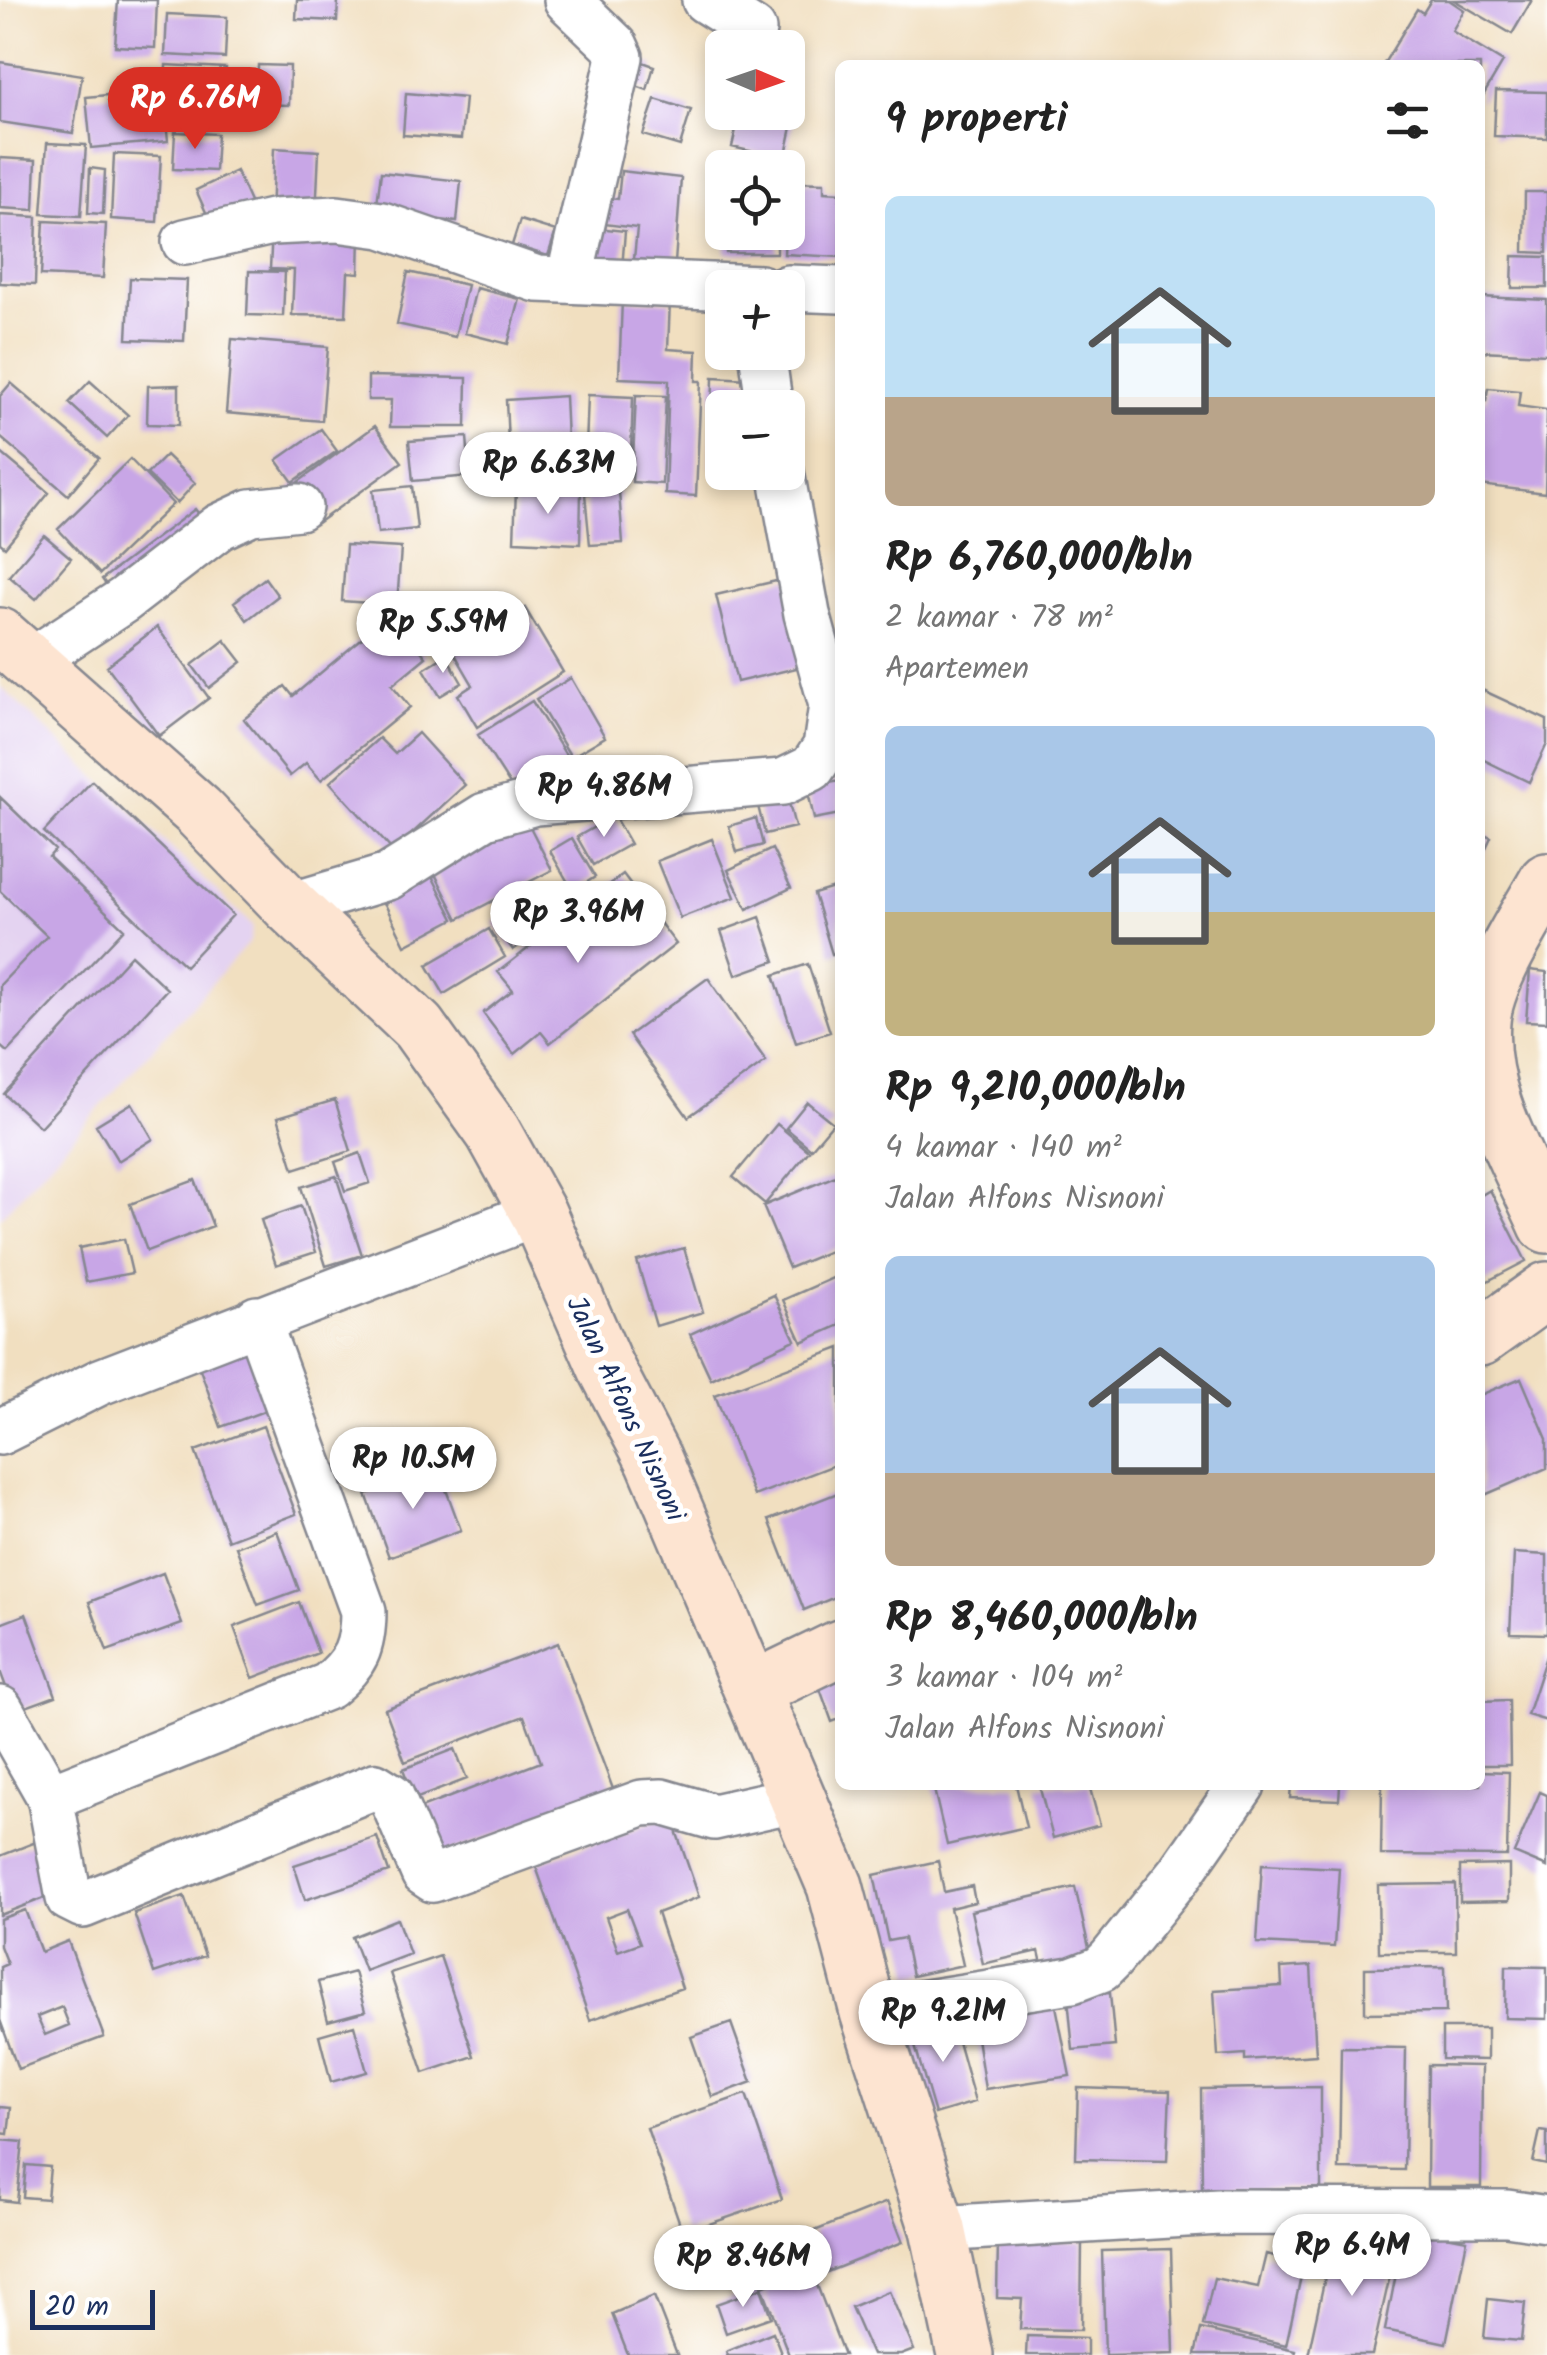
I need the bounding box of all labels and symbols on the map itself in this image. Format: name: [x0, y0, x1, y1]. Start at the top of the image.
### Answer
north arrow: [705, 30, 805, 130]
pin: Rp 6.76M: [92, 67, 298, 152]
pin: Rp 6.63M: [445, 432, 651, 517]
pin: Rp 5.59M: [340, 591, 546, 676]
pin: Rp 4.86M: [501, 755, 707, 840]
pin: Rp 3.96M: [475, 881, 681, 966]
street label: Jalan Alfons Nisnoni: [553, 1289, 697, 1530]
pin: Rp 10.5M: [310, 1427, 516, 1512]
pin: Rp 9.21M: [840, 1980, 1046, 2065]
pin: Rp 6.4M: [1260, 2214, 1444, 2299]
pin: Rp 8.46M: [640, 2225, 846, 2310]
scale bar: [30, 2285, 155, 2330]

